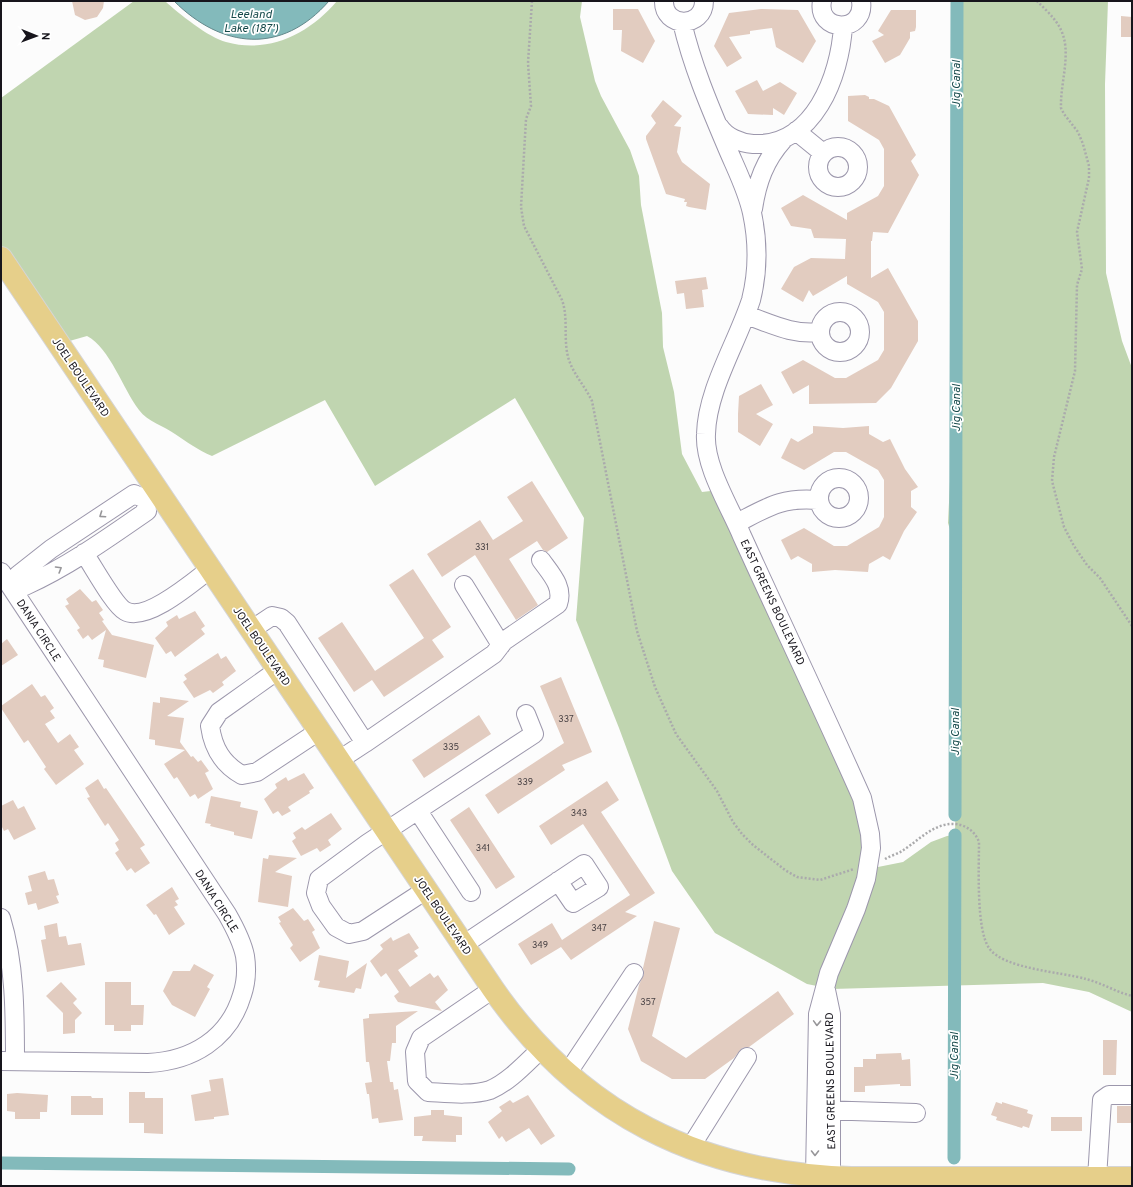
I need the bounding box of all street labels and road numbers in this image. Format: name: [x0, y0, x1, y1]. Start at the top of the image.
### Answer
street label: JOEL BOULEVARD: [48, 335, 112, 420]
street label: EAST GREENS BOULEVARD: [737, 537, 807, 668]
street label: DANIA CIRCLE: [13, 597, 64, 664]
street label: JOEL BOULEVARD: [229, 604, 293, 689]
street label: DANIA CIRCLE: [191, 867, 241, 936]
street label: JOEL BOULEVARD: [410, 873, 474, 958]
street label: EAST GREENS BOULEVARD: [823, 1012, 839, 1150]

